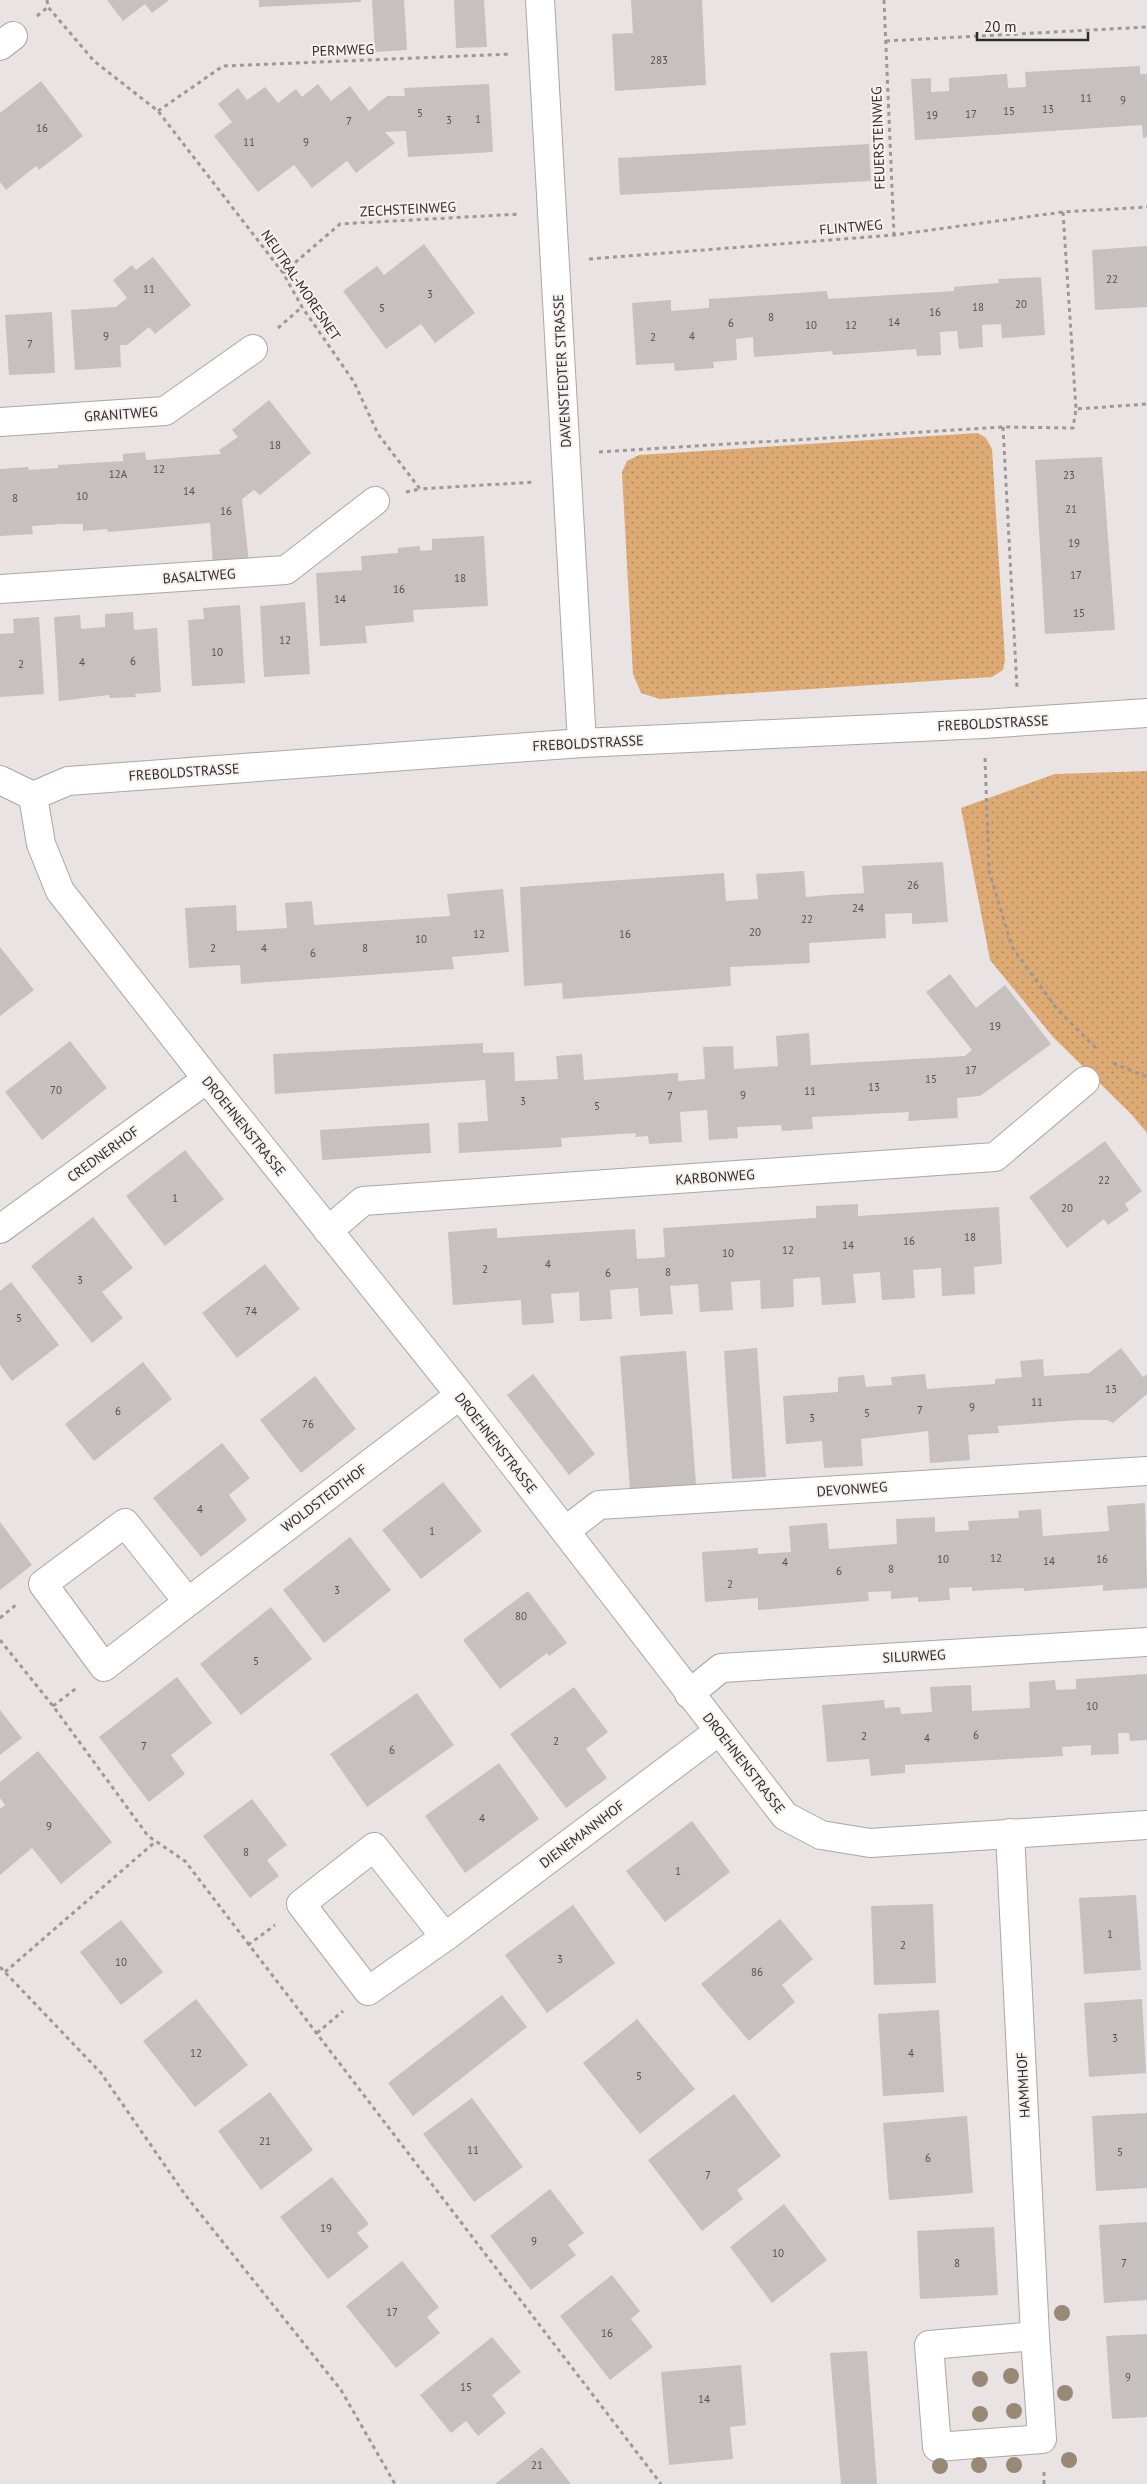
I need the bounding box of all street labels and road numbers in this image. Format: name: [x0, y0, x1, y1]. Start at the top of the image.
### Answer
street label: PERMWEG: [312, 40, 374, 60]
street label: FEUERSTEINWEG: [867, 86, 889, 190]
street label: ZECHSTEINWEG: [359, 197, 457, 221]
street label: FLINTWEG: [819, 215, 883, 239]
street label: NEUTRAL-MORESNET: [257, 226, 345, 344]
street label: DAVENSTEDTER STRASSE: [549, 294, 575, 448]
street label: GRANITWEG: [84, 402, 158, 426]
street label: BASALTWEG: [162, 564, 236, 588]
street label: FREBOLDSTRASSE: [937, 711, 1049, 735]
street label: FREBOLDSTRASSE: [532, 731, 644, 755]
street label: FREBOLDSTRASSE: [128, 759, 240, 785]
street label: DROEHNENSTRASSE: [198, 1072, 290, 1180]
street label: CREDNERHOF: [64, 1122, 142, 1186]
street label: KARBONWEG: [675, 1165, 755, 1189]
street label: DROEHNENSTRASSE: [451, 1389, 541, 1497]
street label: WOLDSTEDTHOF: [278, 1460, 370, 1536]
street label: DEVONWEG: [816, 1478, 888, 1500]
street label: SILURWEG: [882, 1645, 946, 1667]
street label: DROEHNENSTRASSE: [699, 1709, 789, 1817]
street label: DIENEMANNHOF: [536, 1796, 628, 1872]
street label: HAMMHOF: [1012, 2052, 1034, 2118]

